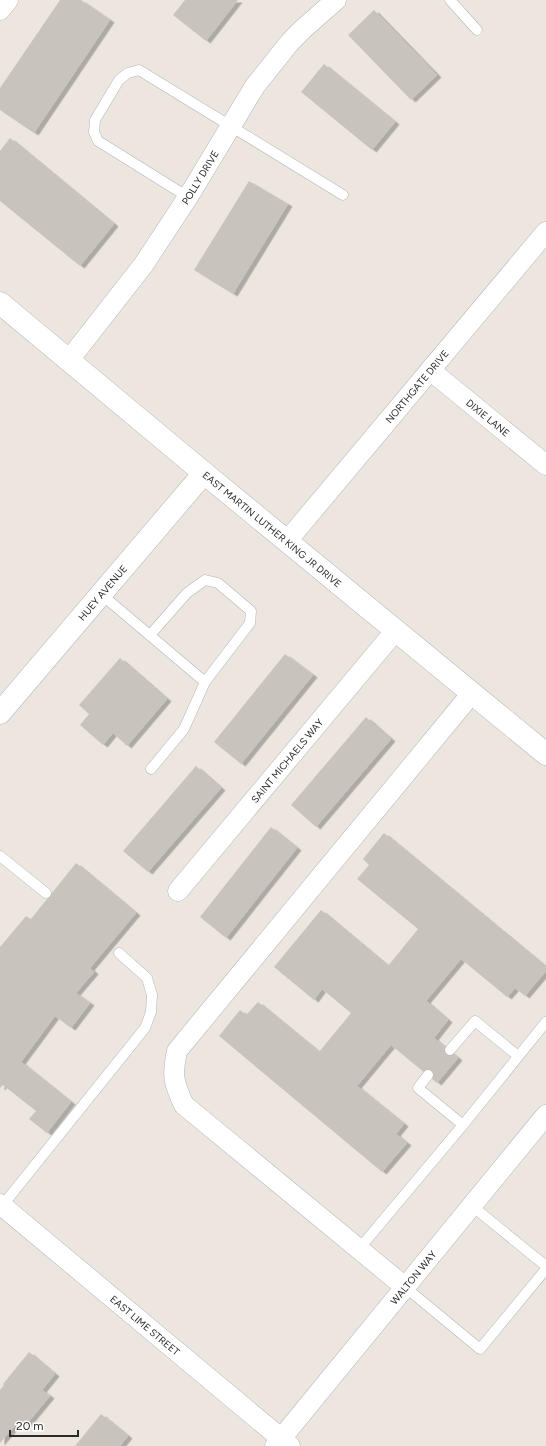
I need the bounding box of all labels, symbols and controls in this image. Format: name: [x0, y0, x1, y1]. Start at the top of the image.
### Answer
street label: POLLY DRIVE: [178, 148, 221, 207]
street label: NORTHGATE DRIVE: [382, 347, 451, 425]
street label: DIXIE LANE: [464, 396, 513, 439]
street label: EAST MARTIN LUTHER KING JR DRIVE: [200, 468, 345, 590]
street label: HUEY AVENUE: [75, 562, 130, 623]
street label: SAINT MICHAELS WAY: [248, 716, 326, 805]
street label: WALTON WAY: [387, 1248, 439, 1307]
street label: EAST LIME STREET: [108, 1292, 183, 1358]
scale bar: [10, 1412, 78, 1438]
text: 20 m: [16, 1419, 44, 1433]

